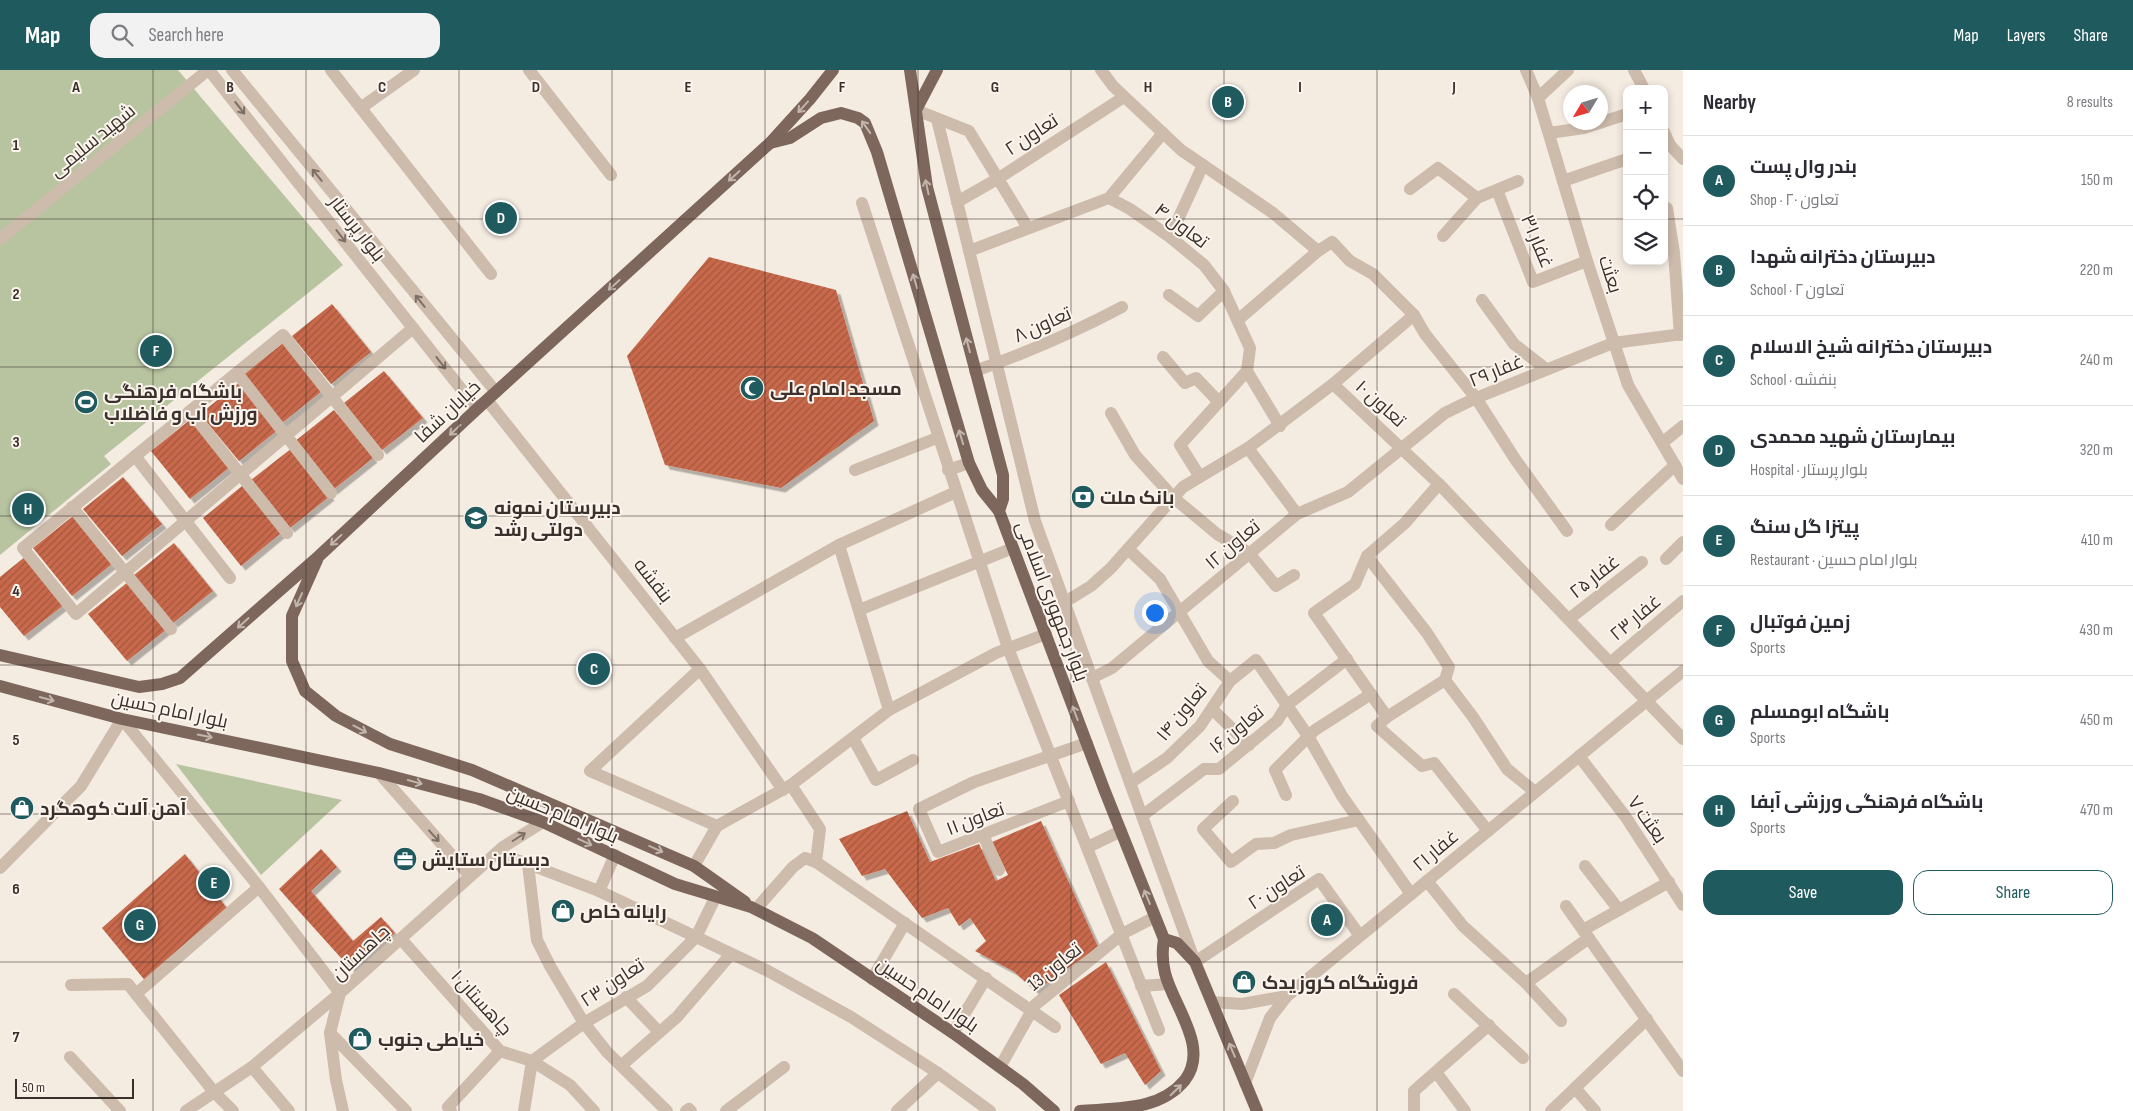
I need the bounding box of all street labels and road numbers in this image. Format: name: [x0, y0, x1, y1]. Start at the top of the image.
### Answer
street label: شهید سلیمی: [45, 100, 141, 183]
street label: تعاون ۲: [1001, 110, 1063, 161]
street label: بلوار پرستار: [323, 190, 390, 267]
street label: تعاون ۴: [1150, 199, 1213, 254]
street label: غفار ۳۱: [1515, 211, 1558, 272]
street label: بعثت: [1593, 253, 1626, 296]
street label: تعاون ۸: [1010, 303, 1075, 348]
street label: غفار ۲۹: [1466, 350, 1527, 393]
street label: خیابان شفا: [410, 376, 486, 448]
street label: تعاون ۱۰: [1350, 376, 1410, 433]
street label: تعاون ۱۲: [1201, 516, 1265, 575]
street label: بلوار جمهوری اسلامی: [1010, 518, 1093, 685]
street label: غفار ۲۵: [1565, 550, 1625, 604]
street label: بنفشه: [628, 554, 677, 608]
street label: غفار ۲۳: [1606, 590, 1666, 646]
street label: تعاون ۱۴: [1152, 680, 1213, 746]
street label: بلوار امام حسین: [109, 687, 230, 735]
street label: تعاون ۱۶: [1205, 701, 1269, 759]
street label: بلوار امام حسین: [503, 782, 621, 850]
street label: بعثت ۷: [1622, 791, 1671, 848]
street label: تعاون ۱۱: [943, 798, 1008, 841]
street label: غفار ۲۱: [1408, 825, 1464, 877]
street label: تعاون ۲۰: [1244, 861, 1310, 915]
street label: چاهستان: [327, 920, 395, 986]
street label: تعاون 13: [1023, 938, 1087, 996]
street label: بلوار امام حسین: [871, 953, 983, 1039]
street label: تعاون ۲۳: [577, 954, 649, 1012]
street label: چاهستان ۱: [445, 965, 516, 1041]

